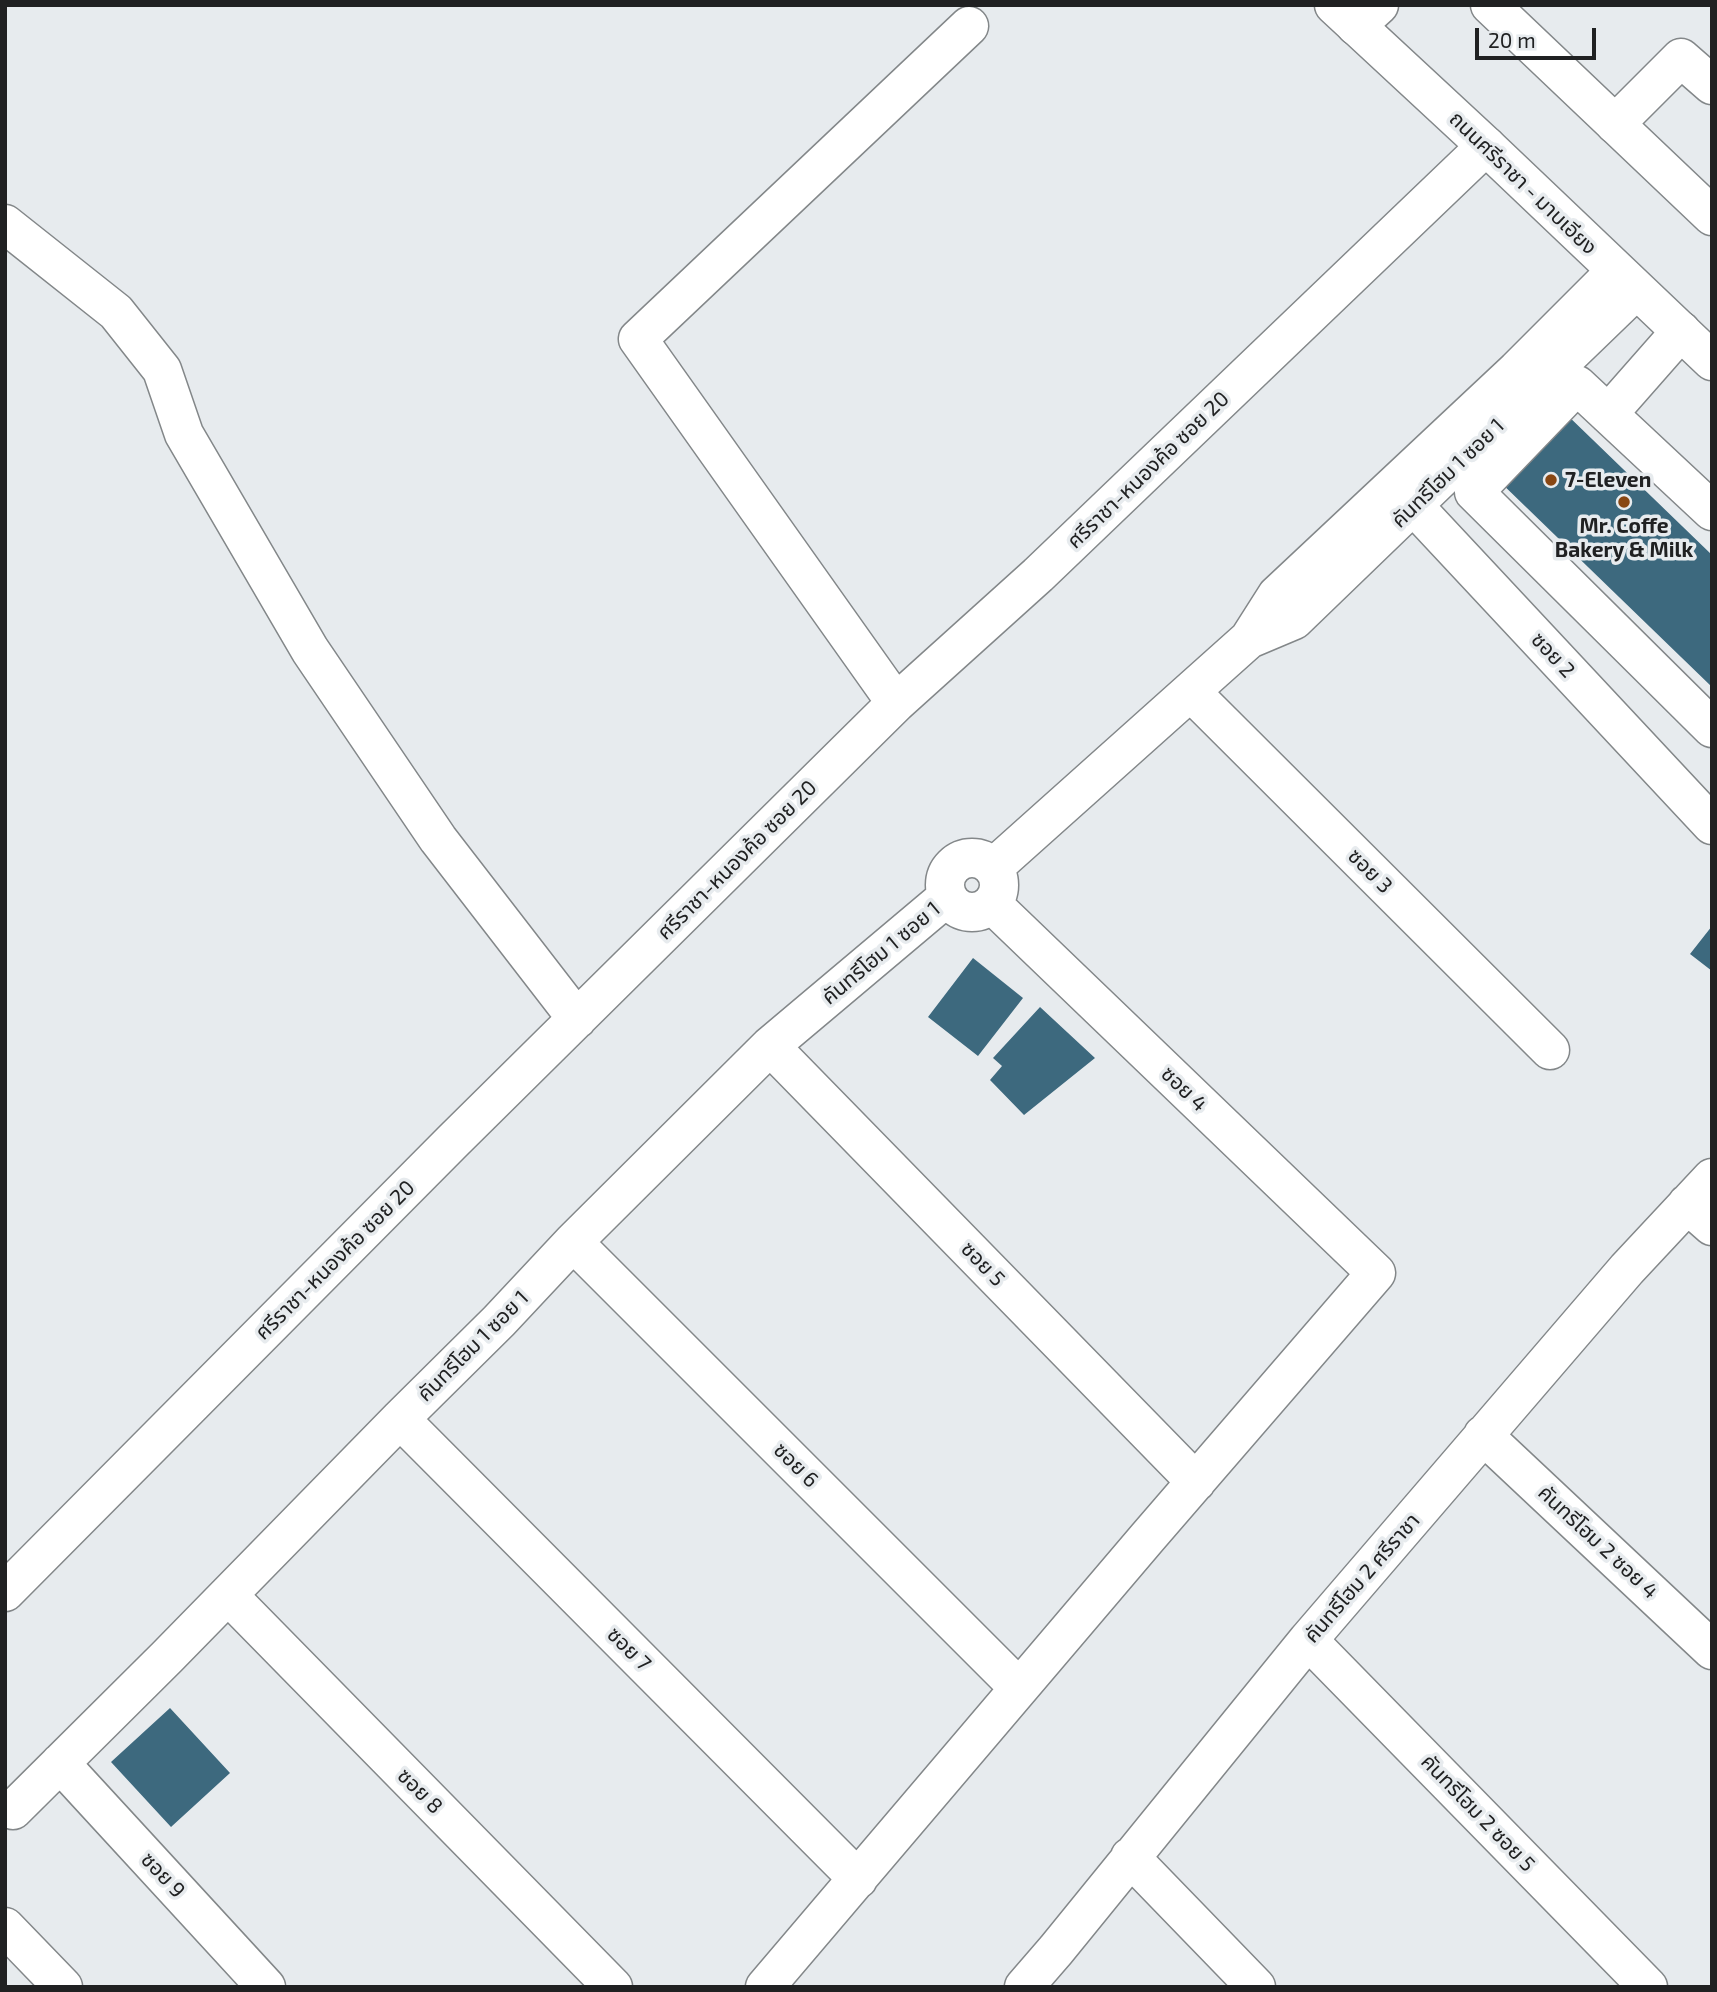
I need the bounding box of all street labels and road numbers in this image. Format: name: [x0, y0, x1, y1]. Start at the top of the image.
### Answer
street label: ถนนศรีราชา - มาบเอียง: [1444, 106, 1602, 260]
street label: ศรีราชา-หนองค้อ ซอย 20: [1062, 386, 1234, 554]
street label: คันทรีโฮม 1 ซอย 1: [1386, 413, 1510, 533]
street label: ซอย 2: [1526, 627, 1580, 683]
street label: ศรีราชา-หนองค้อ ซอย 20: [652, 775, 822, 945]
street label: ซอย 3: [1343, 844, 1397, 898]
street label: คันทรีโฮม 1 ซอย 1: [817, 896, 945, 1010]
street label: ซอย 4: [1156, 1061, 1212, 1117]
street label: ศรีราชา-หนองค้อ ซอย 20: [250, 1175, 420, 1345]
street label: ซอย 5: [956, 1236, 1010, 1292]
street label: คันทรีโฮม 1 ซอย 1: [412, 1285, 534, 1407]
street label: ซอย 6: [768, 1437, 824, 1493]
street label: คันทรีโฮม 2 ซอย 4: [1533, 1480, 1663, 1604]
street label: คันทรีโฮม 2 ศรีราชา: [1299, 1508, 1425, 1648]
street label: ซอย 7: [602, 1622, 656, 1676]
street label: คันทรีโฮม 2 ซอย 5: [1416, 1749, 1540, 1877]
street label: ซอย 8: [392, 1763, 448, 1819]
street label: ซอย 9: [136, 1847, 190, 1903]

